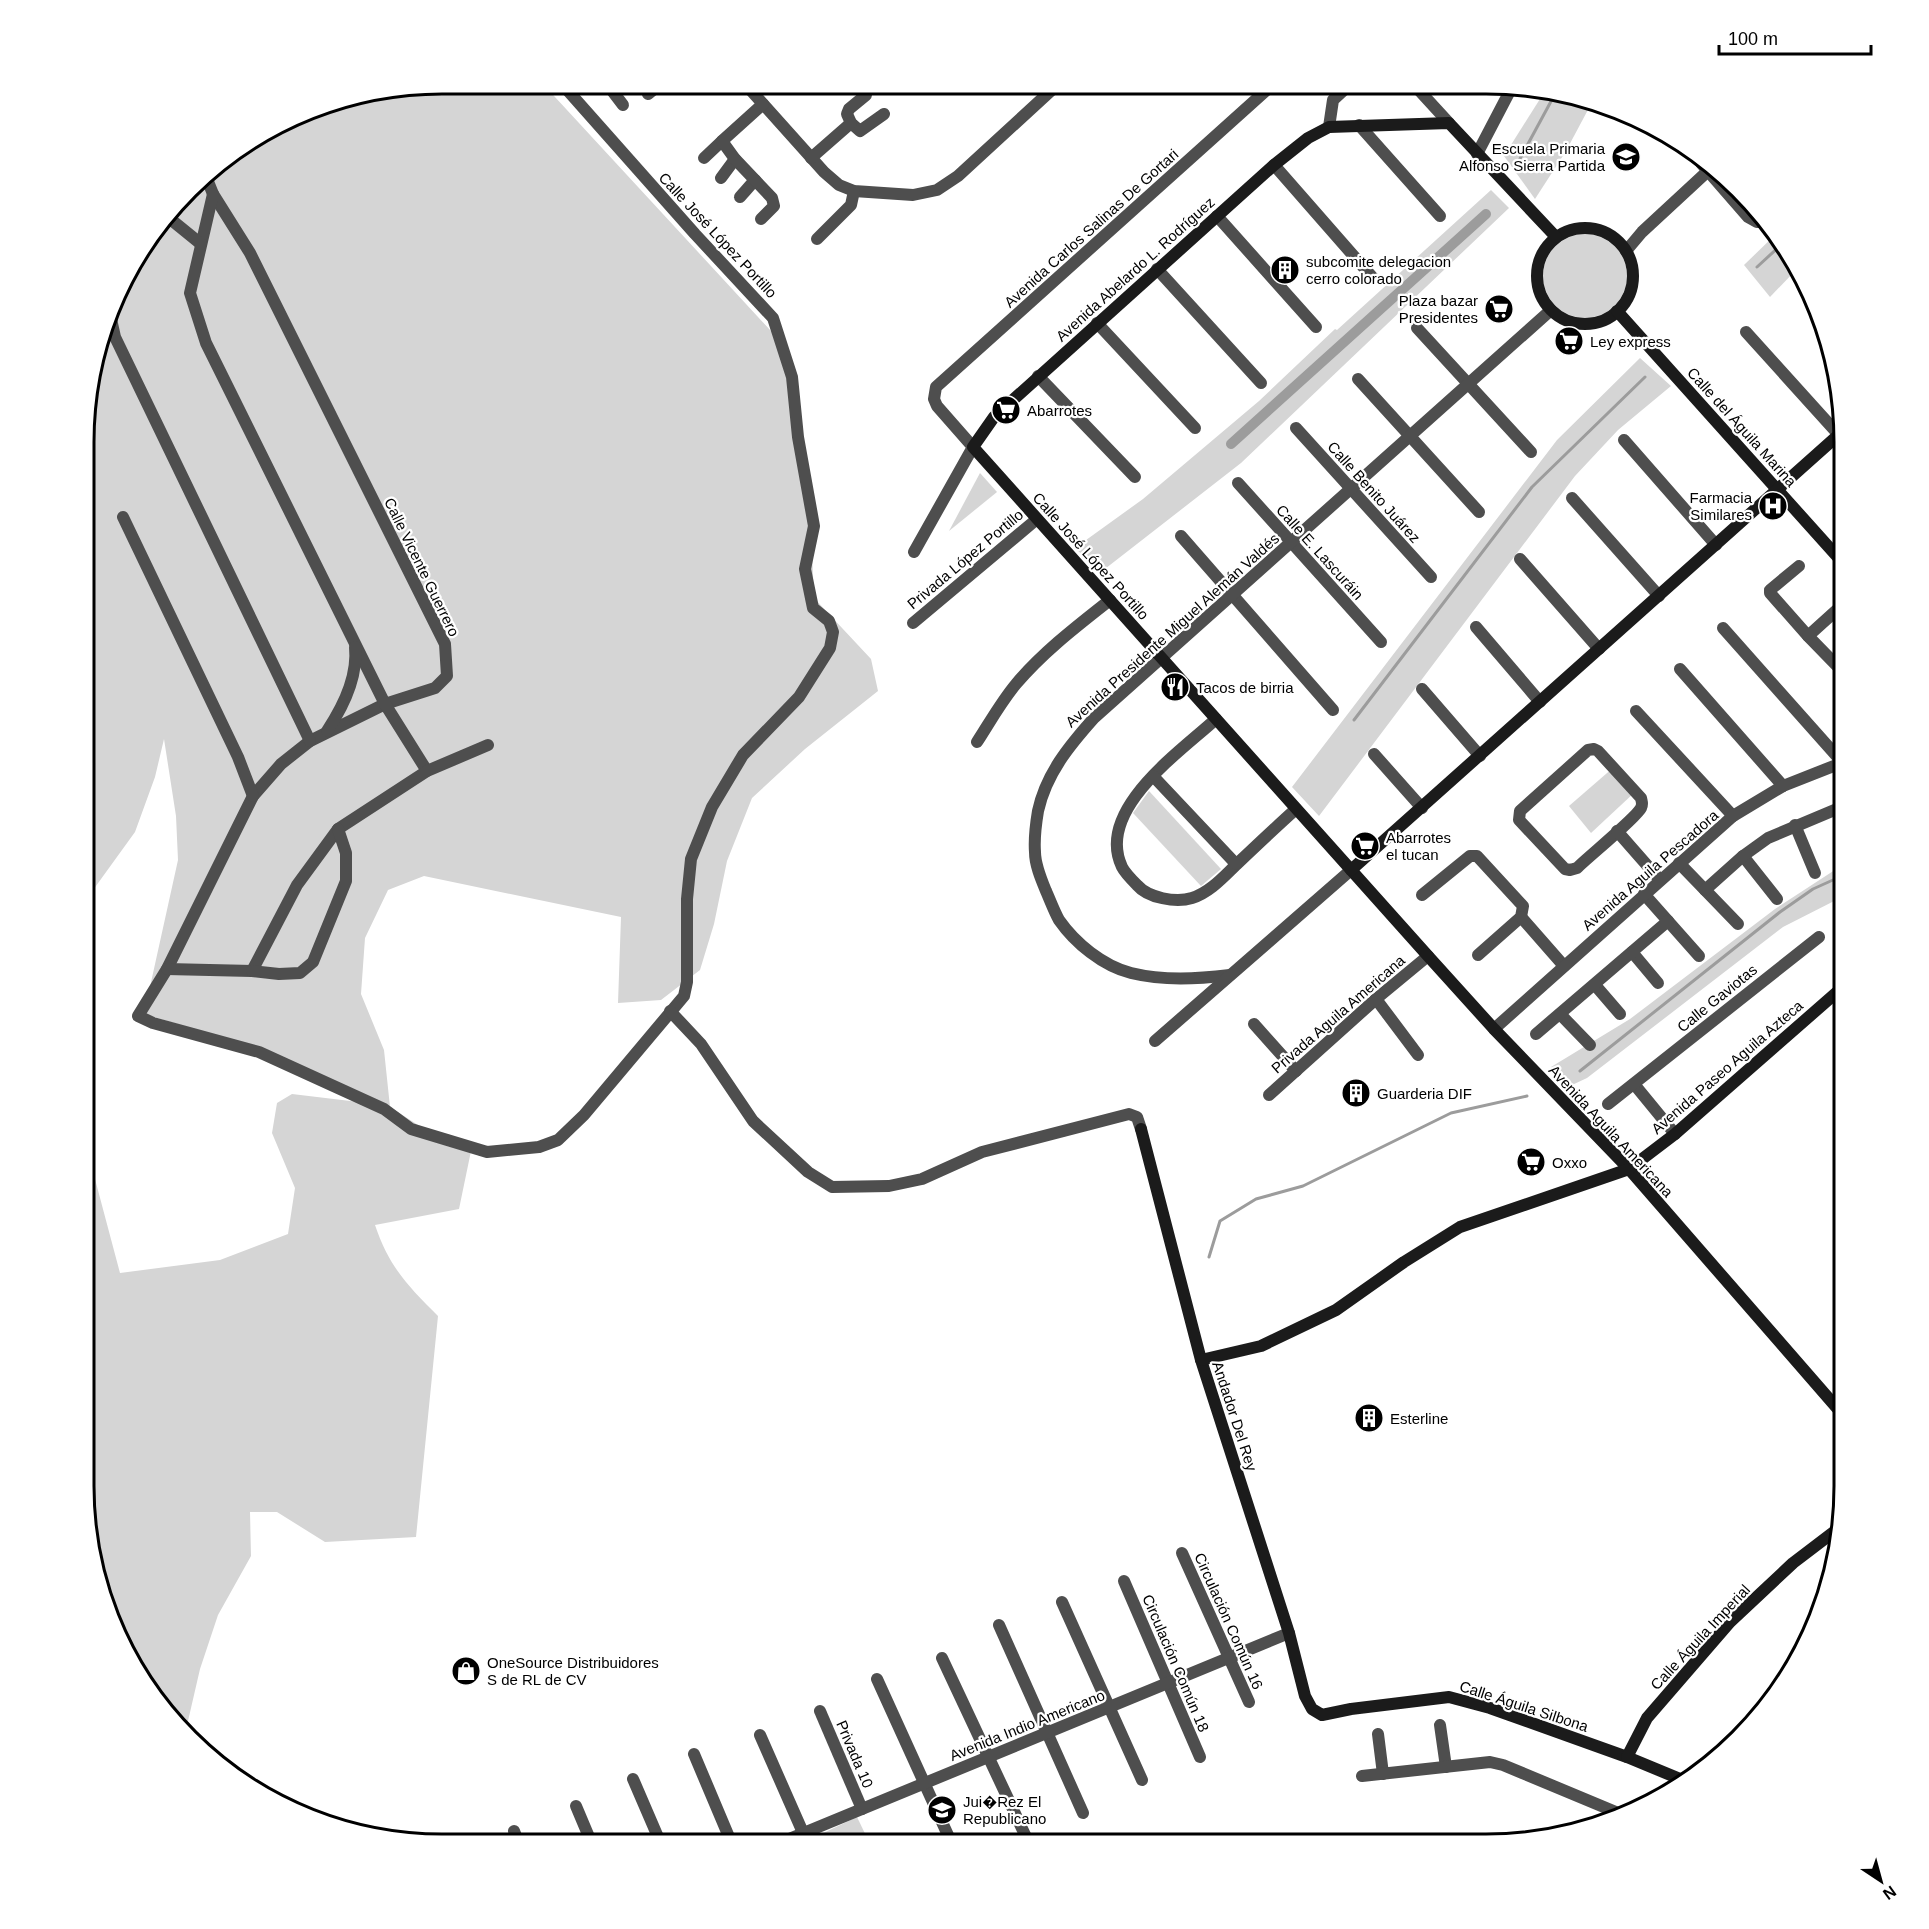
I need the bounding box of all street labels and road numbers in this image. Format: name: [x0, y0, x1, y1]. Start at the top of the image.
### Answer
street label: Avenida Carlos Salinas De Gortari: [1001, 145, 1181, 311]
street label: Calle José López Portillo: [655, 169, 781, 301]
street label: Avenida Abelardo L. Rodríguez: [1052, 193, 1218, 345]
street label: Calle del Águila Marina: [1684, 364, 1800, 490]
street label: Calle Benito Juárez: [1324, 438, 1424, 546]
street label: Calle José López Portillo: [1029, 489, 1153, 623]
street label: Calle Vicente Guerrero: [381, 495, 463, 639]
street label: Calle E. Lascuráin: [1273, 501, 1367, 603]
street label: Privada López Portillo: [904, 506, 1026, 612]
street label: Avenida Presidente Miguel Alemán Valdés: [1062, 530, 1282, 730]
street label: Avenida Aguila Pescadora: [1578, 806, 1722, 934]
street label: Privada Aguila Americana: [1268, 951, 1409, 1076]
street label: Calle Gaviotas: [1674, 961, 1760, 1035]
street label: Avenida Paseo Aguila Azteca: [1648, 996, 1807, 1137]
street label: Avenida Aguila Americana: [1545, 1062, 1677, 1201]
street label: Andador Del Rey: [1209, 1359, 1261, 1473]
street label: Circulación Común 16: [1191, 1550, 1267, 1692]
street label: Calle Águila Imperial: [1647, 1581, 1753, 1693]
street label: Circulación Común 18: [1139, 1592, 1213, 1734]
street label: Calle Águila Silbona: [1458, 1677, 1591, 1735]
street label: Avenida Indio Americano: [947, 1686, 1107, 1764]
street label: Privada 10: [833, 1718, 877, 1790]

